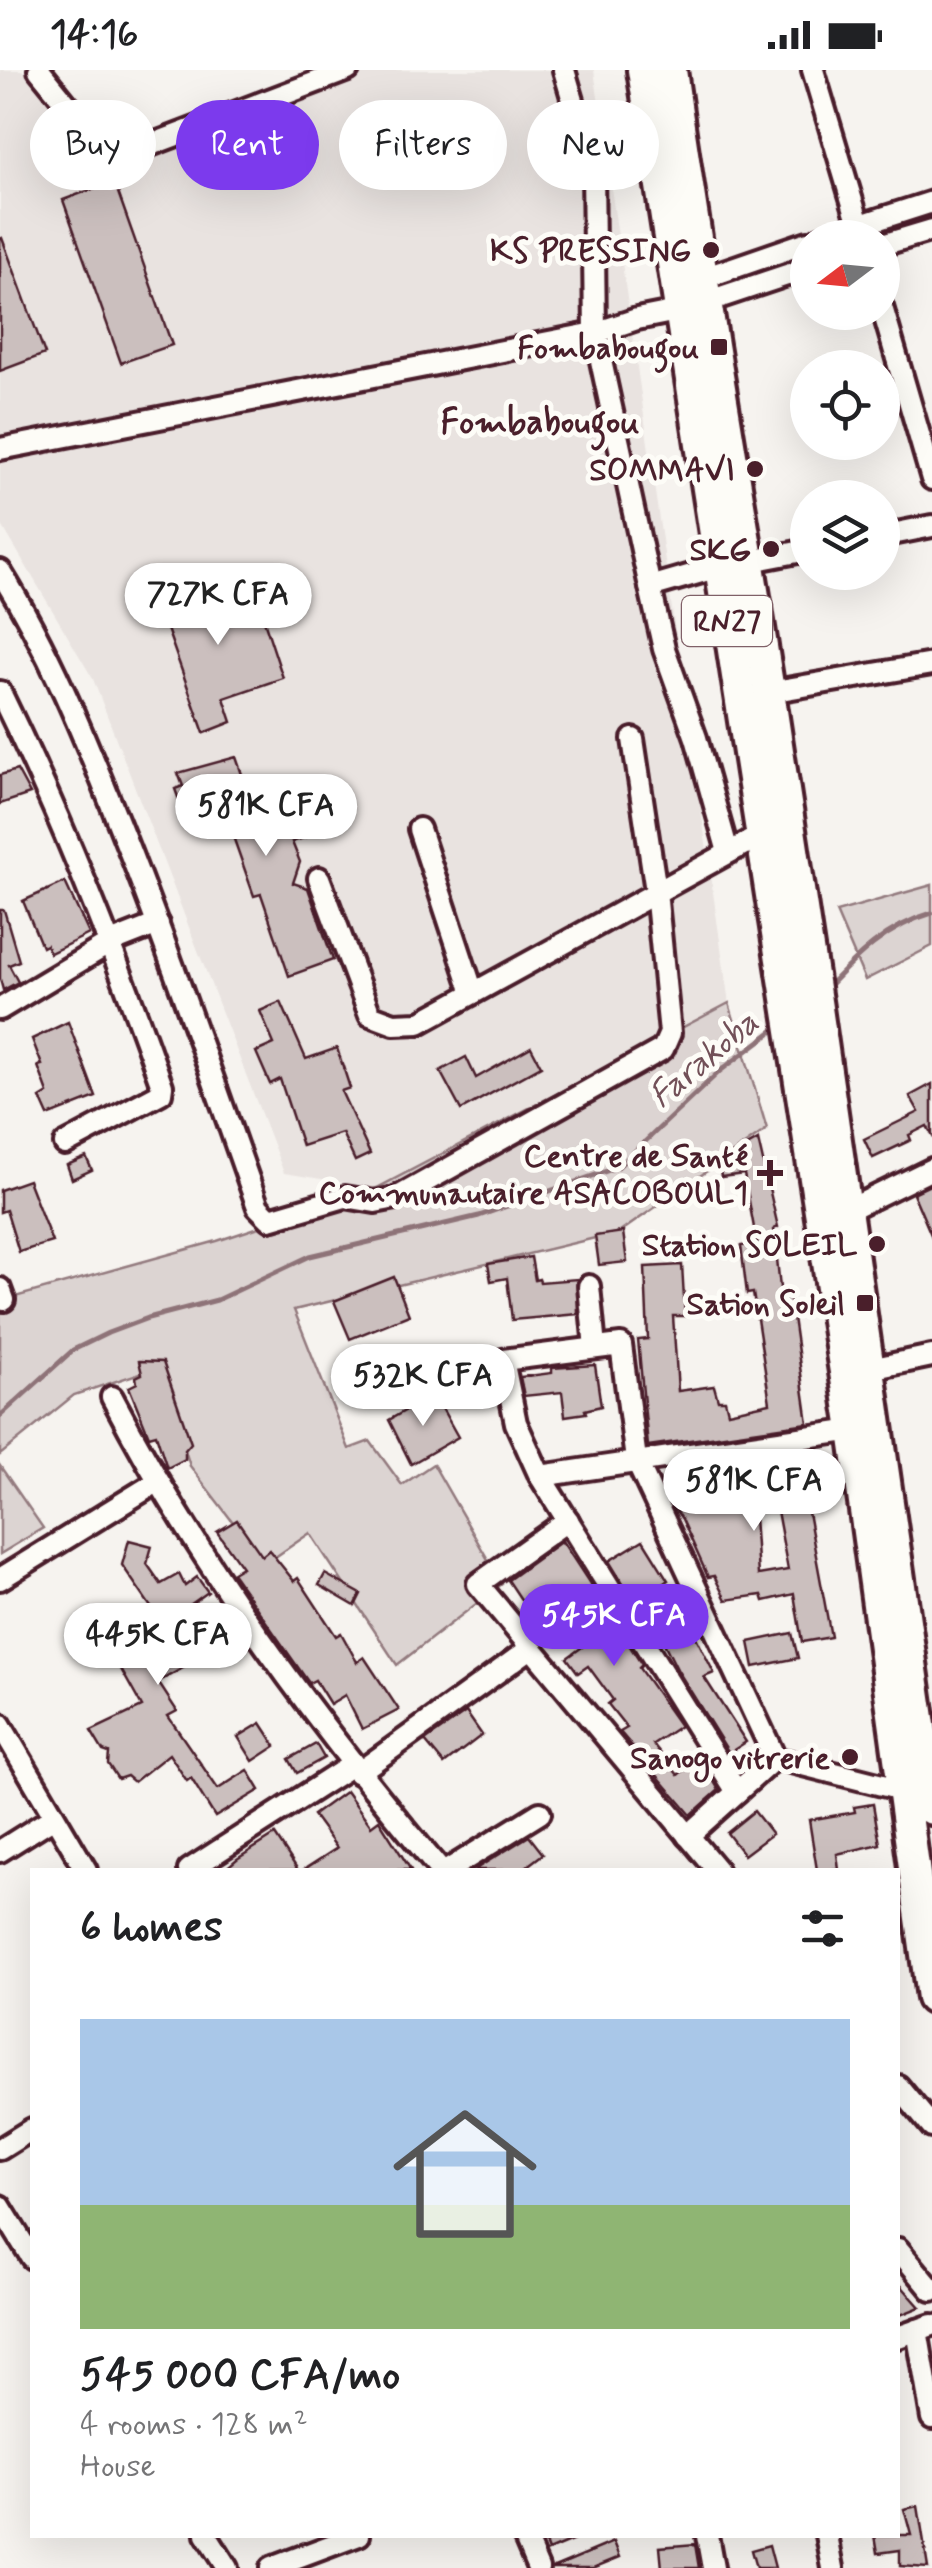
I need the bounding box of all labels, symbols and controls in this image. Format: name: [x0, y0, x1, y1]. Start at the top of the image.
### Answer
text: 14:16: [50, 11, 138, 60]
chip: Buy: [30, 100, 156, 190]
chip: Rent: [176, 100, 319, 190]
chip: Filters: [339, 100, 507, 190]
chip: New: [527, 100, 659, 190]
north arrow: [790, 220, 900, 330]
map controls: [790, 220, 900, 590]
place label: KS PRESSING: [490, 231, 691, 273]
marker: KS PRESSING: [700, 239, 722, 261]
place label: Fombabougou: [517, 328, 699, 374]
marker: Fombabougou: [708, 336, 730, 358]
button: locate: [790, 350, 900, 460]
district label: Fombabougou: [441, 400, 639, 451]
place label: SOMMAVI: [589, 450, 735, 492]
marker: SOMMAVI: [744, 458, 766, 480]
button: layers: [790, 480, 900, 590]
place label: SKG: [690, 530, 751, 572]
marker: SKG: [760, 538, 782, 560]
pin: 727K CFA: [115, 563, 321, 648]
text: 727K CFA: [147, 574, 289, 616]
road number: RN27: [682, 596, 772, 646]
pin: 581K CFA: [163, 774, 369, 859]
text: 581K CFA: [197, 785, 335, 827]
water label: Farakoba: [640, 1000, 769, 1119]
place label: Centre de Santé Communautaire ASACOBOUL1: [319, 1136, 748, 1215]
marker: Centre de Santé Communautaire ASACOBOUL1: [757, 1160, 783, 1186]
place label: Station SOLEIL: [642, 1225, 858, 1267]
marker: Station SOLEIL: [866, 1233, 888, 1255]
place label: Sation Soleil: [687, 1284, 845, 1326]
marker: Sation Soleil: [854, 1292, 876, 1314]
pin: 532K CFA: [320, 1344, 526, 1429]
text: 532K CFA: [353, 1355, 493, 1397]
pin: 581K CFA: [651, 1449, 857, 1534]
text: 581K CFA: [685, 1460, 823, 1502]
pin: 545K CFA: [511, 1584, 717, 1669]
text: 545K CFA: [542, 1595, 686, 1637]
pin: 445K CFA: [55, 1603, 261, 1688]
text: 445K CFA: [86, 1614, 230, 1656]
place label: Sanogo vitrerie: [630, 1738, 830, 1783]
marker: Sanogo vitrerie: [839, 1746, 861, 1768]
text: 6 homes: [80, 1901, 223, 1956]
icon: filters: [795, 1901, 850, 1956]
icon: home: [375, 2084, 555, 2264]
text: 545 000 CFA/mo: [80, 2349, 400, 2404]
text: 4 rooms · 128 m²: [80, 2404, 308, 2446]
text: House: [80, 2446, 156, 2488]

